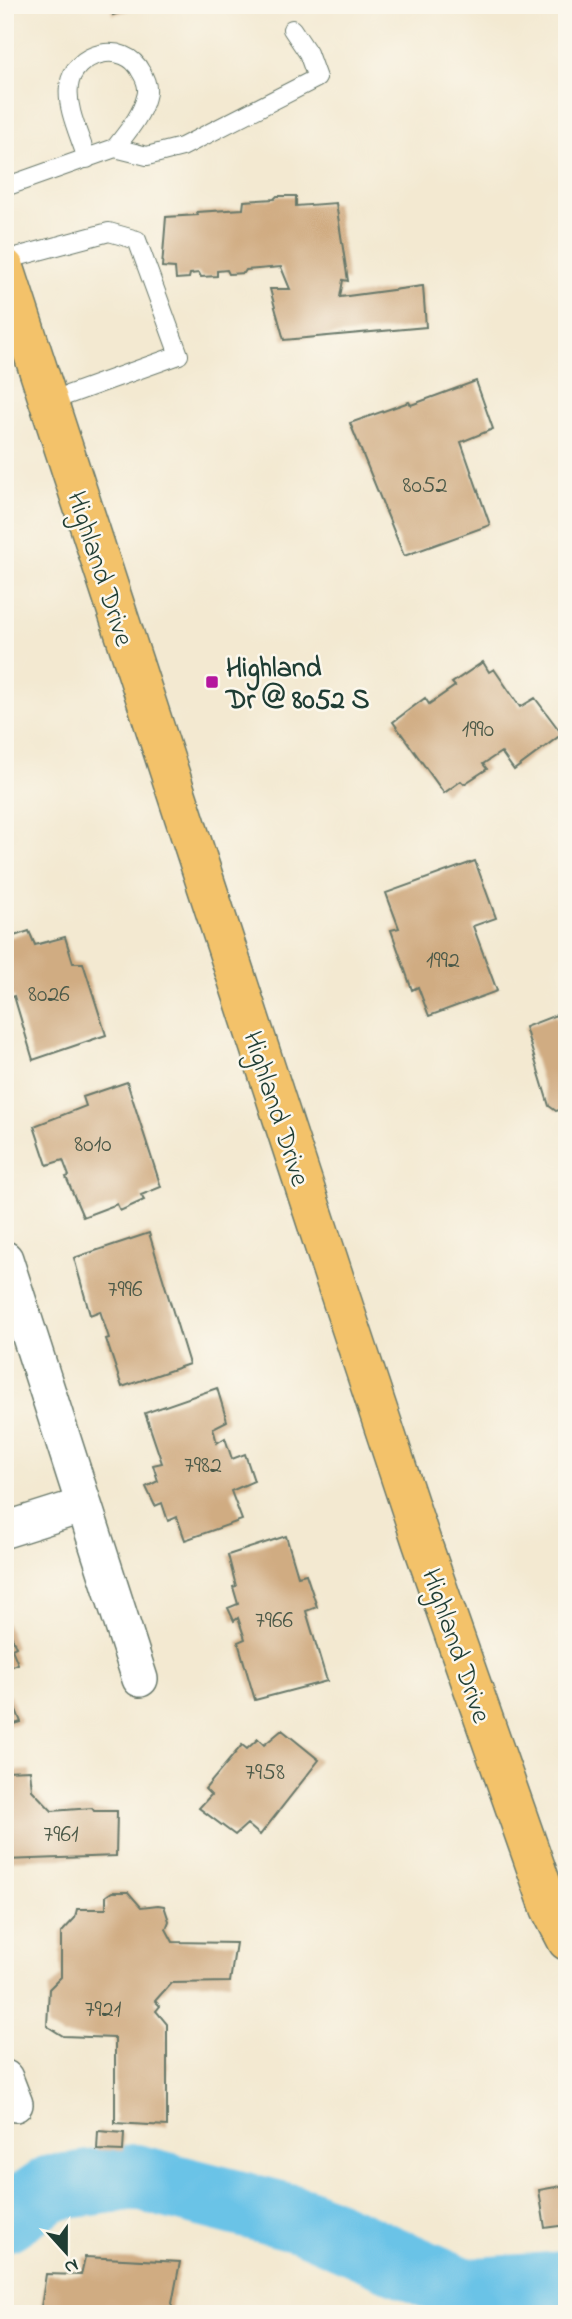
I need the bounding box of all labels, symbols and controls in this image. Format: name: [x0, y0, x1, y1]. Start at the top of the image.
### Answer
house number: 8052: [402, 469, 448, 504]
street label: Highland Drive: [54, 486, 143, 652]
place label: Highland Dr @ 8052 S: [224, 649, 370, 722]
marker: Highland Dr @ 8052 S: [204, 674, 220, 690]
house number: 1990: [462, 713, 494, 748]
house number: 1992: [426, 944, 460, 979]
house number: 8026: [28, 978, 70, 1013]
street label: Highland Drive: [230, 1026, 319, 1192]
house number: 8010: [74, 1128, 112, 1163]
house number: 7996: [108, 1273, 143, 1308]
house number: 7982: [184, 1449, 222, 1484]
street label: Highland Drive: [409, 1563, 500, 1729]
house number: 7966: [255, 1604, 294, 1639]
house number: 7958: [245, 1756, 285, 1791]
house number: 7961: [43, 1818, 79, 1853]
house number: 7921: [85, 1993, 122, 2028]
north arrow: [32, 2218, 102, 2288]
text: N: [60, 2251, 82, 2281]

